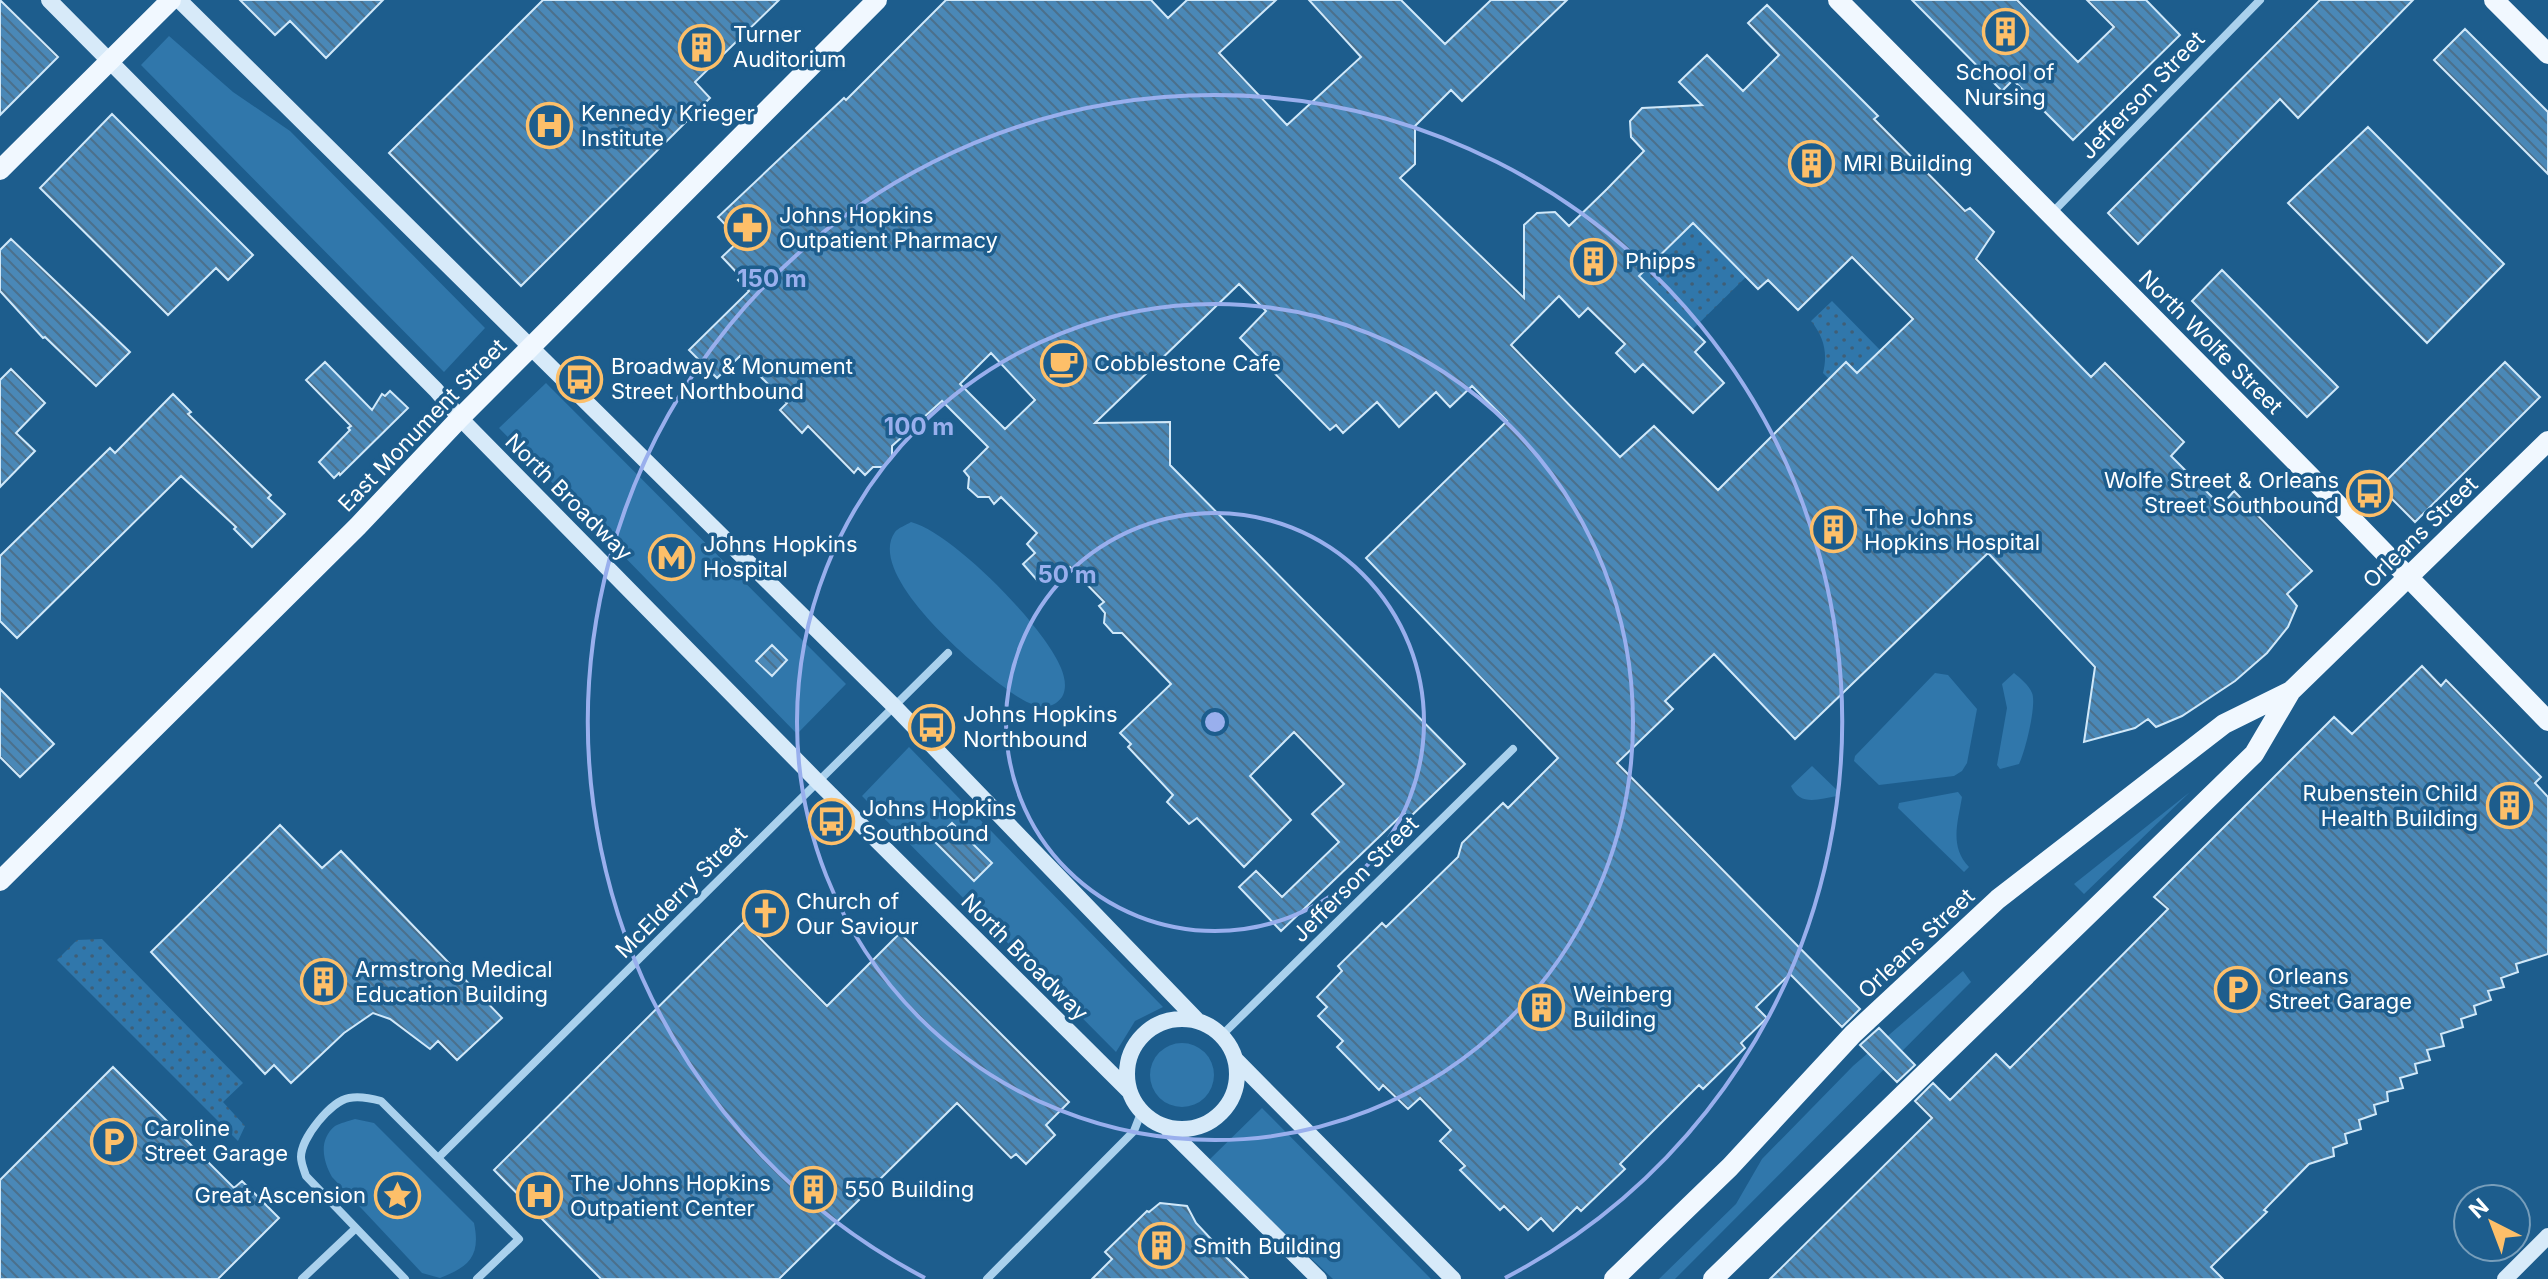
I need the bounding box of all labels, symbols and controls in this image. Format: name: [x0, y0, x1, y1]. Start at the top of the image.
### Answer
building icon: School of Nursing: [1981, 7, 2029, 55]
place label: Turner Auditorium: [733, 21, 846, 72]
building icon: Turner Auditorium: [678, 23, 726, 71]
street label: Jefferson Street: [2075, 26, 2209, 164]
place label: School of Nursing: [1956, 59, 2054, 110]
place label: Kennedy Krieger Institute: [581, 100, 755, 151]
hospital icon: Kennedy Krieger Institute: [526, 102, 574, 150]
building icon: MRI Building: [1788, 139, 1836, 187]
place label: MRI Building: [1843, 150, 1972, 176]
place label: Johns Hopkins Outpatient Pharmacy: [779, 202, 998, 253]
pharmacy icon: Johns Hopkins Outpatient Pharmacy: [724, 204, 772, 252]
building icon: Phipps: [1570, 237, 1618, 285]
place label: Phipps: [1625, 248, 1696, 274]
text: 150 m: [737, 264, 807, 293]
street label: North Wolfe Street: [2134, 265, 2288, 419]
street label: East Monument Street: [333, 333, 511, 517]
cafe icon: Cobblestone Cafe: [1039, 339, 1087, 387]
place label: Cobblestone Cafe: [1094, 350, 1281, 376]
place label: Broadway & Monument Street Northbound: [611, 353, 853, 404]
bus stop icon: Broadway & Monument Street Northbound: [556, 355, 604, 403]
text: 100 m: [884, 412, 954, 441]
street label: North Broadway: [500, 428, 638, 566]
place label: Wolfe Street & Orleans Street Southbound: [2104, 467, 2339, 518]
bus stop icon: Wolfe Street & Orleans Street Southbound: [2346, 469, 2394, 517]
street label: Orleans Street: [2357, 471, 2483, 593]
place label: The Johns Hopkins Hospital: [1864, 504, 2040, 555]
building icon: The Johns Hopkins Hospital: [1809, 506, 1857, 554]
place label: Johns Hopkins Hospital: [703, 531, 858, 582]
metro station icon: Johns Hopkins Hospital: [648, 533, 696, 581]
text: 50 m: [1037, 560, 1097, 589]
place label: Johns Hopkins Northbound: [963, 701, 1118, 752]
bus stop icon: Johns Hopkins Northbound: [908, 703, 956, 751]
centre of rings: [1201, 708, 1229, 736]
place label: Rubenstein Child Health Building: [2302, 780, 2478, 831]
building icon: Rubenstein Child Health Building: [2485, 782, 2533, 830]
place label: Johns Hopkins Southbound: [862, 795, 1017, 846]
bus stop icon: Johns Hopkins Southbound: [807, 797, 855, 845]
street label: Jefferson Street: [1287, 811, 1423, 947]
street label: McElderry Street: [610, 821, 752, 963]
street label: Orleans Street: [1853, 883, 1979, 1003]
place label: Church of Our Saviour: [796, 888, 919, 939]
street label: North Broadway: [956, 888, 1094, 1026]
church icon: Church of Our Saviour: [741, 890, 789, 938]
place label: Armstrong Medical Education Building: [355, 956, 553, 1007]
building icon: Armstrong Medical Education Building: [300, 958, 348, 1006]
place label: Orleans Street Garage: [2268, 963, 2412, 1014]
parking icon: Orleans Street Garage: [2213, 965, 2261, 1013]
place label: Weinberg Building: [1573, 981, 1672, 1032]
building icon: Weinberg Building: [1518, 983, 1566, 1031]
place label: Caroline Street Garage: [144, 1115, 288, 1166]
parking icon: Caroline Street Garage: [89, 1117, 137, 1165]
building icon: 550 Building: [789, 1165, 837, 1213]
place label: The Johns Hopkins Outpatient Center: [570, 1170, 771, 1221]
place icon: Great Ascension: [373, 1171, 421, 1219]
hospital icon: The Johns Hopkins Outpatient Center: [515, 1172, 563, 1220]
place label: 550 Building: [844, 1176, 974, 1202]
place label: Great Ascension: [195, 1182, 366, 1208]
north arrow: [2452, 1183, 2532, 1263]
text: N: [2464, 1193, 2494, 1223]
building icon: Smith Building: [1138, 1222, 1186, 1270]
place label: Smith Building: [1193, 1233, 1341, 1259]

